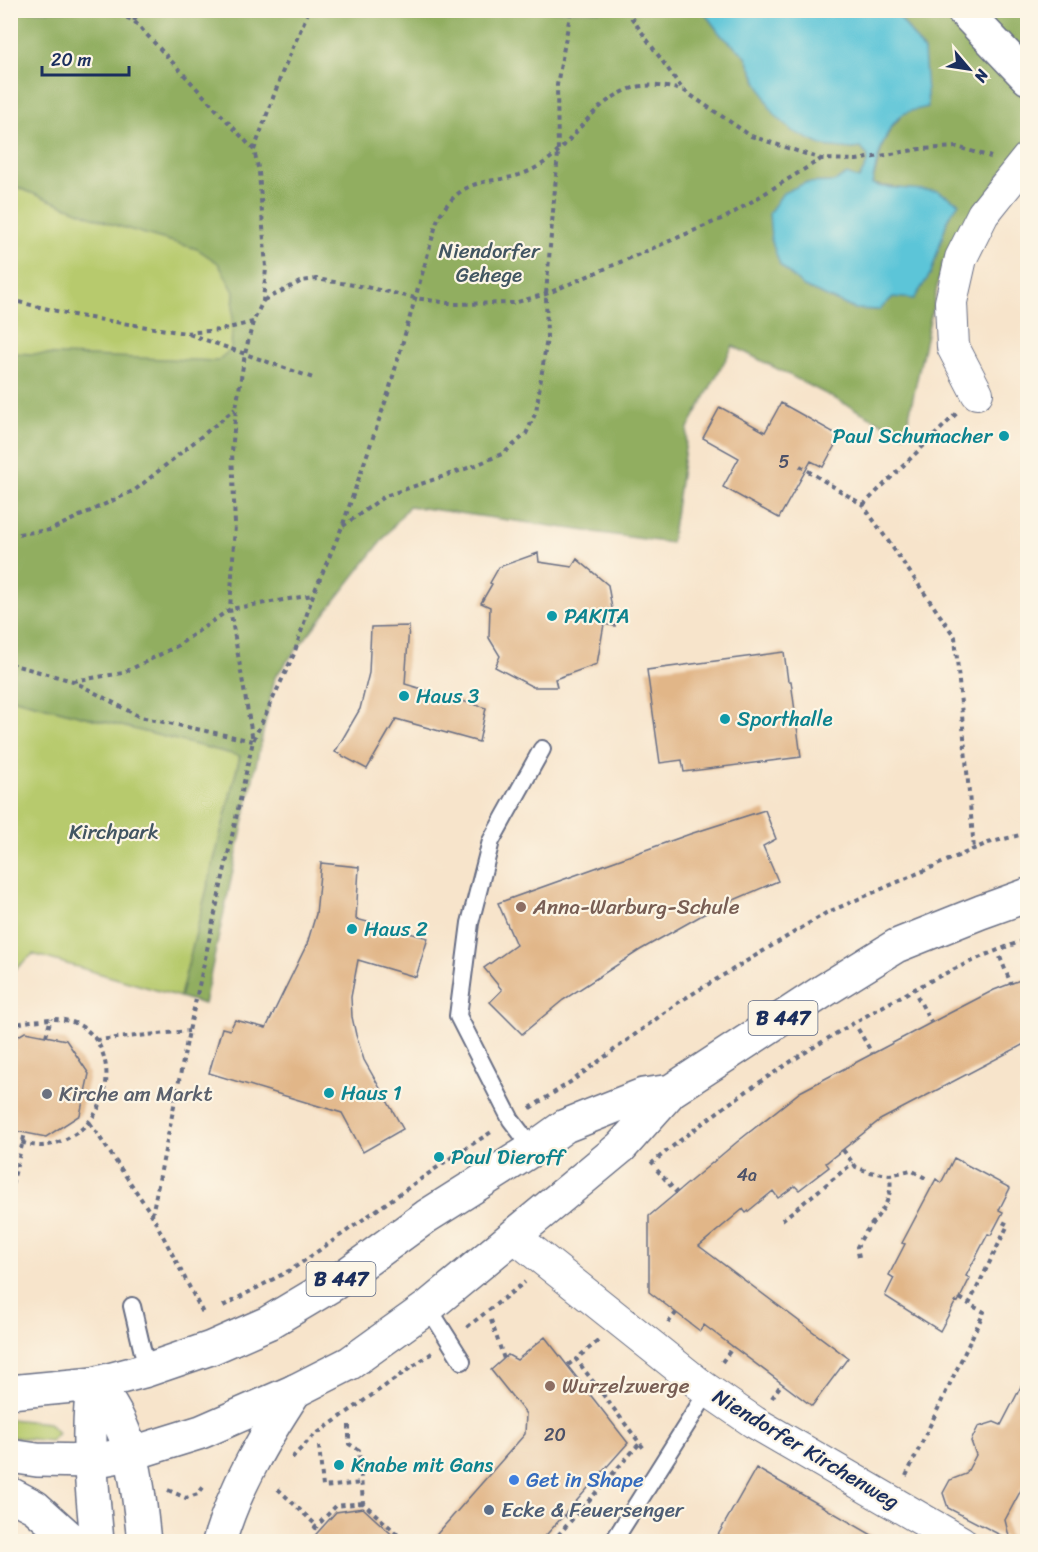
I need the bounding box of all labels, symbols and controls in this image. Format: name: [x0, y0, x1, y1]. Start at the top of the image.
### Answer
scale bar: [42, 39, 129, 77]
north arrow: [939, 39, 999, 99]
text: 20 m: [51, 44, 91, 76]
text: N: [966, 63, 998, 89]
park label: Niendorfer Gehege: [438, 232, 541, 294]
place label: Paul Schumacher: [833, 417, 993, 455]
marker: Paul Schumacher: [997, 429, 1011, 443]
house number: 5: [779, 446, 790, 478]
place label: PAKITA: [564, 597, 629, 635]
marker: PAKITA: [545, 609, 559, 623]
place label: Haus 3: [416, 677, 480, 715]
marker: Haus 3: [397, 689, 411, 703]
place label: Sporthalle: [737, 700, 833, 738]
marker: Sporthalle: [718, 712, 732, 726]
park label: Kirchpark: [69, 813, 159, 851]
place label: Anna-Warburg-Schule: [532, 888, 740, 926]
marker: Anna-Warburg-Schule: [514, 900, 528, 914]
place label: Haus 2: [364, 910, 428, 948]
marker: Haus 2: [345, 922, 359, 936]
road number: B 447: [748, 1001, 818, 1035]
place label: Haus 1: [341, 1074, 402, 1112]
place label: Kirche am Markt: [59, 1075, 213, 1113]
marker: Haus 1: [322, 1086, 336, 1100]
marker: Kirche am Markt: [40, 1087, 54, 1101]
place label: Paul Dieroff: [451, 1138, 567, 1176]
marker: Paul Dieroff: [432, 1150, 446, 1164]
house number: 4a: [737, 1159, 757, 1191]
road number: B 447: [306, 1262, 376, 1296]
place label: Wurzelzwerge: [562, 1367, 690, 1405]
street label: Niendorfer Kirchenweg: [705, 1378, 907, 1520]
marker: Wurzelzwerge: [543, 1379, 557, 1393]
house number: 20: [544, 1419, 566, 1451]
place label: Knabe mit Gans: [351, 1446, 494, 1484]
marker: Knabe mit Gans: [332, 1458, 346, 1472]
place label: Get in Shape: [526, 1461, 644, 1499]
marker: Get in Shape: [507, 1473, 521, 1487]
place label: Ecke & Feuersenger: [501, 1491, 685, 1529]
marker: Ecke & Feuersenger: [482, 1503, 496, 1517]

